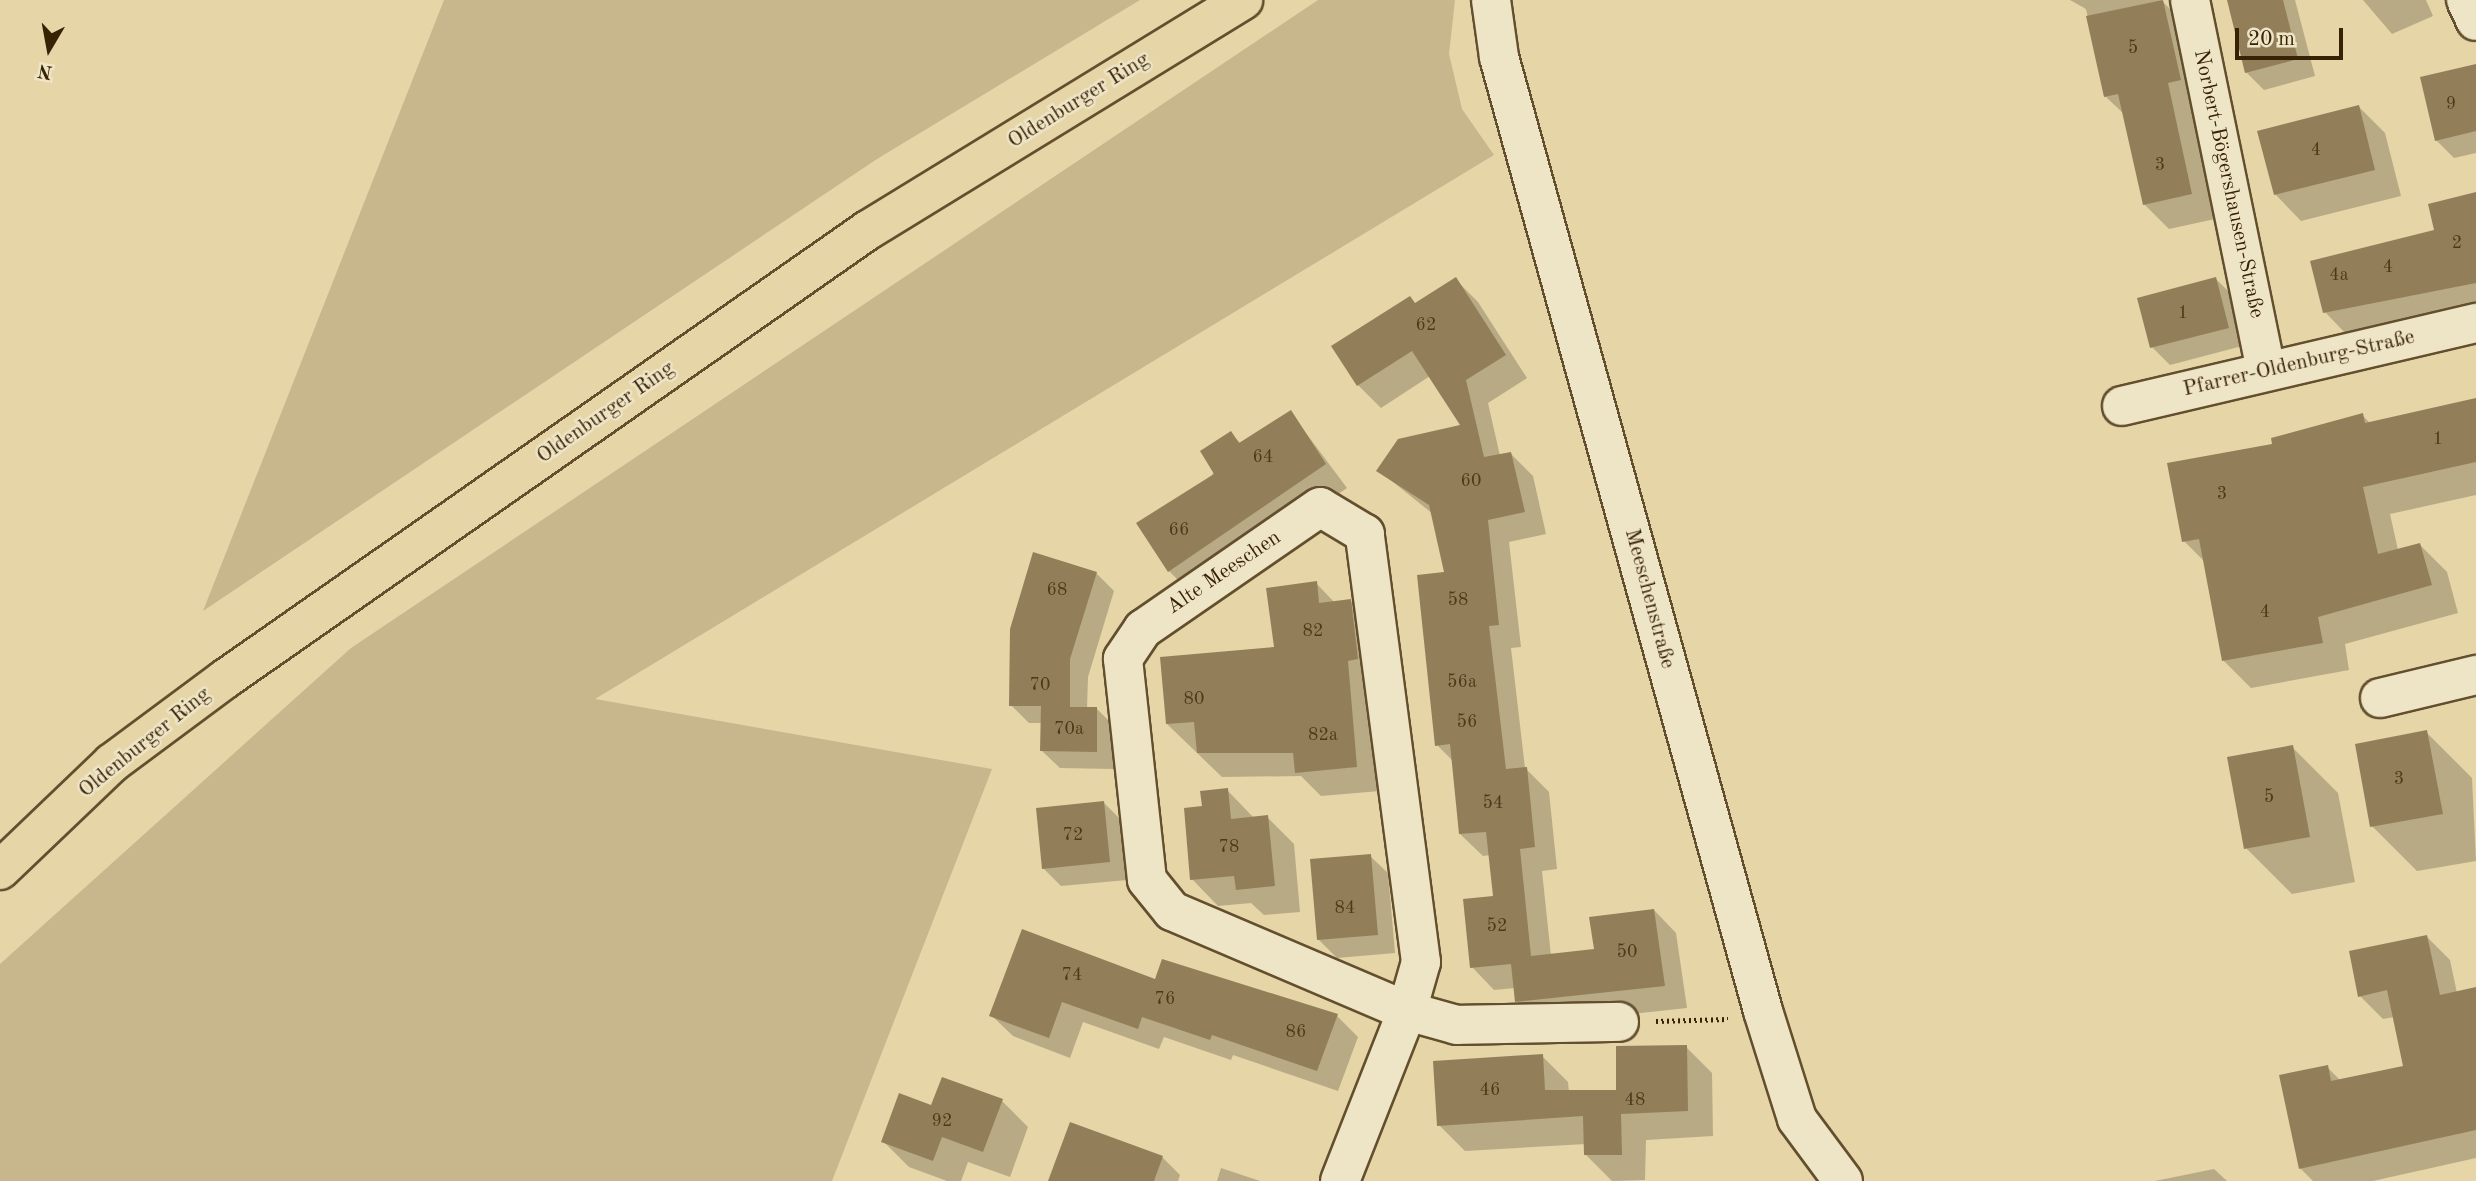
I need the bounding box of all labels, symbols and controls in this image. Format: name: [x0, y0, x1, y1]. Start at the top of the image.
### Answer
north arrow: [14, 14, 84, 84]
scale bar: [2238, 14, 2346, 58]
text: 20 m: [2248, 29, 2295, 50]
house number: 5: [2128, 37, 2138, 59]
street label: Oldenburger Ring: [1004, 47, 1154, 155]
street label: Norbert-Bögershausen-Straße: [2187, 47, 2269, 321]
text: N: [36, 60, 54, 81]
house number: 9: [2446, 93, 2456, 115]
house number: 4: [2311, 139, 2321, 161]
house number: 3: [2155, 154, 2165, 176]
house number: 2: [2452, 232, 2462, 254]
house number: 4: [2383, 256, 2393, 278]
house number: 4a: [2329, 264, 2349, 286]
house number: 1: [2178, 302, 2188, 324]
house number: 62: [1416, 314, 1436, 336]
street label: Pfarrer-Oldenburg-Straße: [2181, 325, 2417, 403]
street label: Oldenburger Ring: [533, 356, 679, 470]
house number: 1: [2433, 428, 2443, 450]
house number: 64: [1253, 446, 1273, 468]
house number: 60: [1461, 470, 1481, 492]
house number: 3: [2217, 483, 2227, 505]
house number: 66: [1169, 519, 1189, 541]
street label: Alte Meeschen: [1162, 526, 1286, 620]
street label: Meeschenstraße: [1618, 526, 1680, 672]
house number: 68: [1047, 579, 1067, 601]
house number: 58: [1448, 589, 1468, 611]
house number: 4: [2260, 601, 2270, 623]
house number: 82: [1303, 620, 1323, 642]
house number: 56a: [1447, 671, 1477, 693]
house number: 70: [1030, 674, 1050, 696]
street label: Oldenburger Ring: [74, 682, 216, 804]
house number: 80: [1184, 688, 1204, 710]
house number: 56: [1457, 711, 1477, 733]
house number: 70a: [1054, 718, 1084, 740]
house number: 82a: [1308, 724, 1338, 746]
house number: 3: [2394, 768, 2404, 790]
house number: 5: [2264, 786, 2274, 808]
house number: 54: [1483, 792, 1503, 814]
house number: 72: [1063, 824, 1083, 846]
house number: 78: [1219, 836, 1239, 858]
house number: 84: [1335, 897, 1355, 919]
house number: 52: [1487, 915, 1507, 937]
house number: 50: [1617, 941, 1637, 963]
house number: 74: [1062, 964, 1082, 986]
house number: 76: [1155, 988, 1175, 1010]
house number: 86: [1286, 1021, 1306, 1043]
house number: 46: [1480, 1079, 1500, 1101]
house number: 48: [1625, 1089, 1645, 1111]
house number: 92: [932, 1110, 952, 1132]

